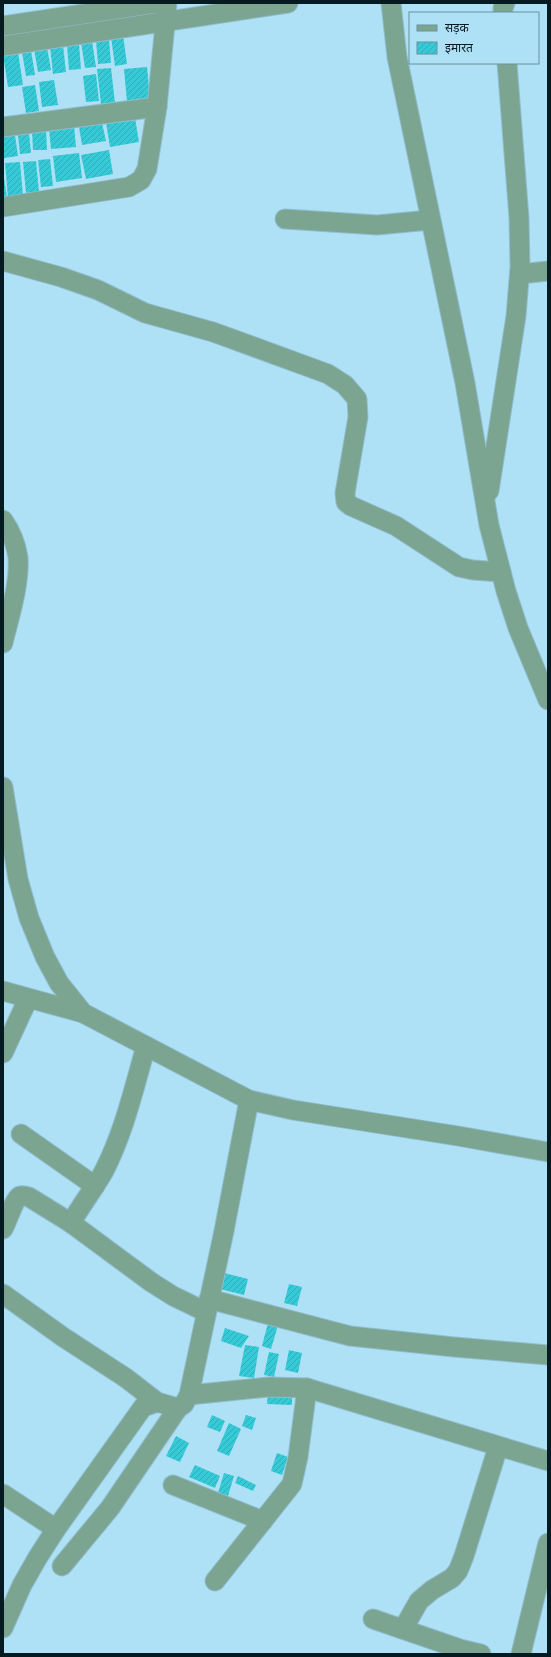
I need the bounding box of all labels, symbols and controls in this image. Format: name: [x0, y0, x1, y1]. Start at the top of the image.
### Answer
legend: [409, 12, 539, 64]
text: सड़क: [445, 21, 470, 35]
text: इमारत: [445, 41, 474, 55]

